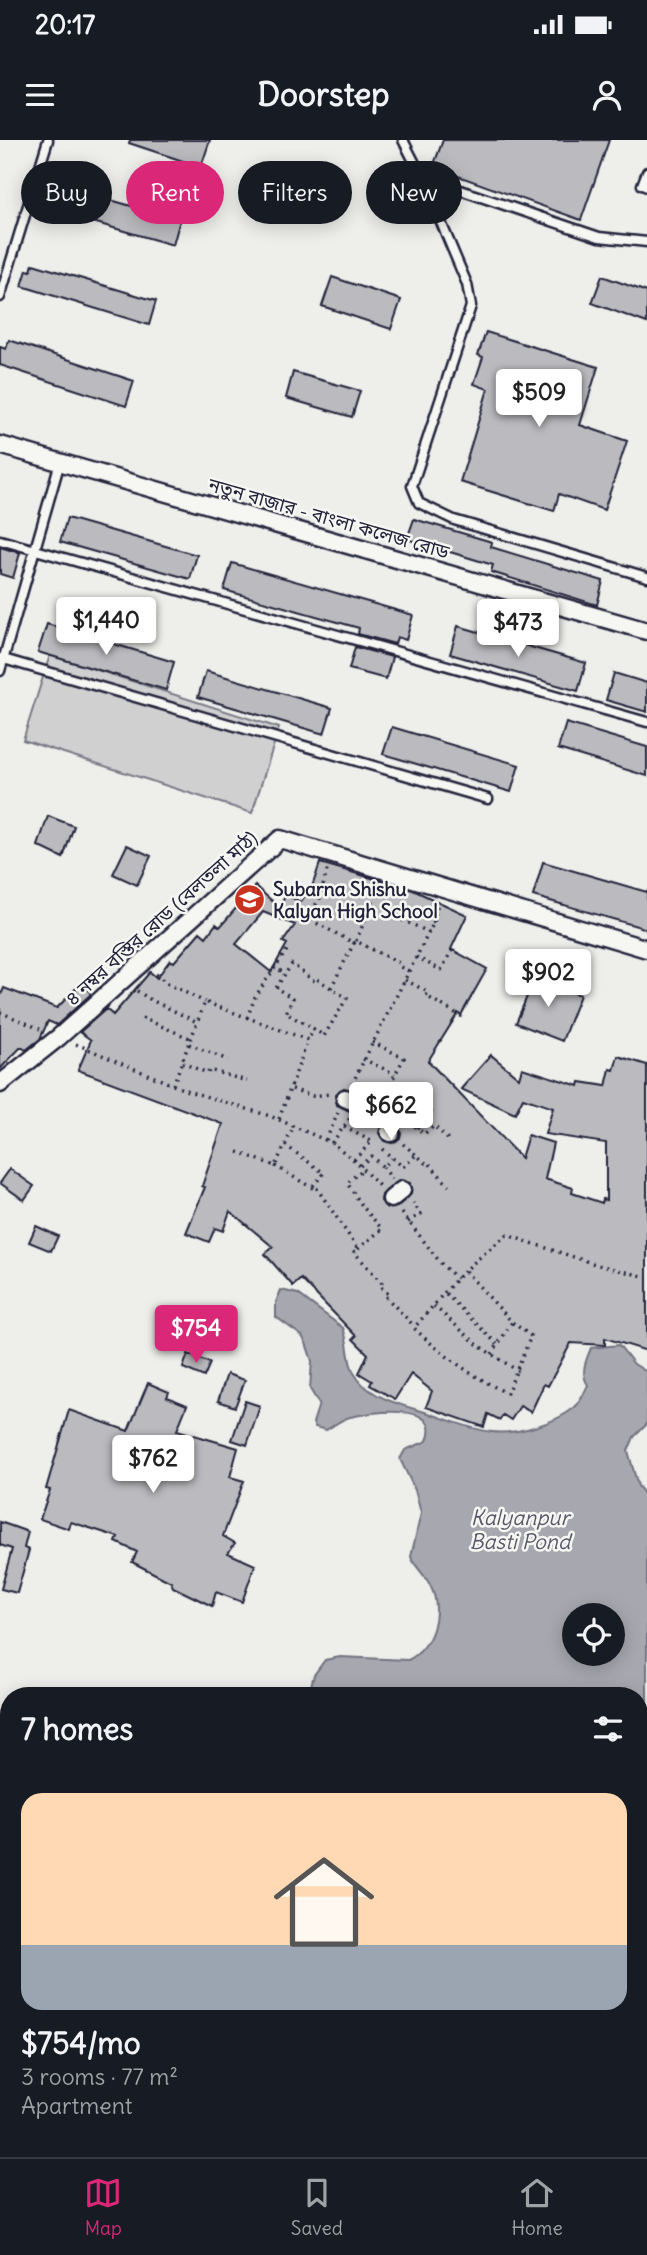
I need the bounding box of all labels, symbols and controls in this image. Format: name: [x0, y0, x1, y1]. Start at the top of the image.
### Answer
text: 20:17: [35, 8, 95, 41]
text: Doorstep: [257, 74, 390, 115]
icon: menu: [21, 76, 59, 114]
icon: person: [588, 76, 626, 114]
chip: Buy: [21, 161, 112, 224]
chip: Rent: [126, 161, 224, 224]
chip: Filters: [238, 161, 352, 224]
chip: New: [366, 161, 462, 224]
pin: $509: [498, 370, 580, 429]
text: $509: [512, 377, 566, 406]
street label: নতুন বাজার - বাংলা কলেজ রোড: [205, 472, 452, 564]
pin: $1,440: [49, 598, 163, 657]
pin: $473: [477, 600, 559, 659]
text: $1,440: [72, 605, 140, 634]
text: $473: [493, 607, 543, 636]
street label: ৪ নম্বর বস্তির রোড (বেলতলা মাঠ): [60, 825, 262, 1011]
place label: Subarna Shishu Kalyan High School: [273, 877, 438, 923]
school or university icon: Subarna Shishu Kalyan High School: [233, 883, 267, 917]
pin: $902: [507, 950, 589, 1009]
text: $902: [521, 957, 575, 986]
pin: $662: [350, 1082, 432, 1142]
text: $662: [365, 1090, 417, 1119]
pin: $754: [155, 1306, 237, 1365]
text: $754: [171, 1313, 221, 1342]
pin: $762: [112, 1436, 194, 1495]
text: $762: [128, 1443, 178, 1472]
water label: Kalyanpur Basti Pond: [470, 1504, 573, 1555]
map controls: [562, 1603, 625, 1666]
button: locate: [562, 1603, 625, 1666]
text: 7 homes: [21, 1710, 133, 1748]
icon: filters: [589, 1710, 627, 1748]
icon: home: [261, 1839, 387, 1965]
text: $754/mo: [21, 2024, 141, 2062]
text: 3 rooms · 77 m²: [21, 2062, 178, 2091]
text: Apartment: [21, 2091, 133, 2120]
tab: Map: [84, 2174, 122, 2240]
tab: Saved: [291, 2174, 343, 2240]
tab: Home: [511, 2174, 563, 2240]

